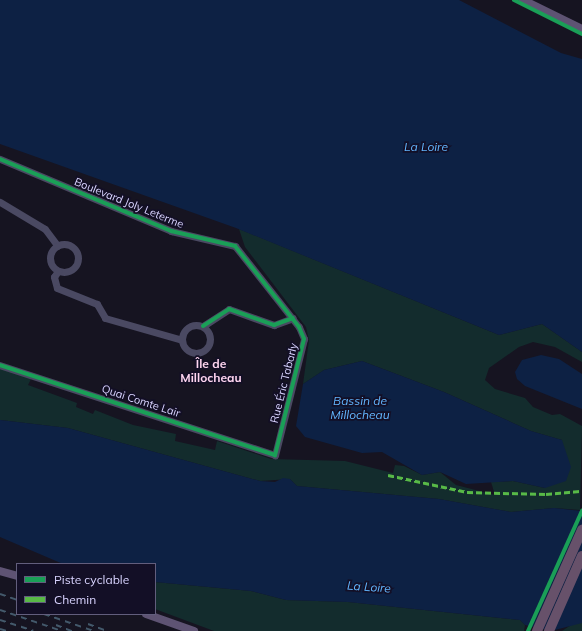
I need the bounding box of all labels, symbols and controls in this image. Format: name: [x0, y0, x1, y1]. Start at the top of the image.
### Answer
water label: La Loire: [404, 140, 448, 154]
street label: Boulevard Joly Leterme: [72, 175, 186, 231]
street label: Rue Éric Tabarly: [268, 341, 300, 425]
district label: Île de Millocheau: [180, 357, 242, 385]
street label: Quai Comte Lair: [100, 382, 182, 420]
water label: Bassin de Millocheau: [330, 394, 390, 422]
legend: [16, 563, 156, 615]
text: Piste cyclable: [54, 572, 129, 587]
water label: La Loire: [347, 578, 391, 596]
text: Chemin: [54, 592, 96, 607]

